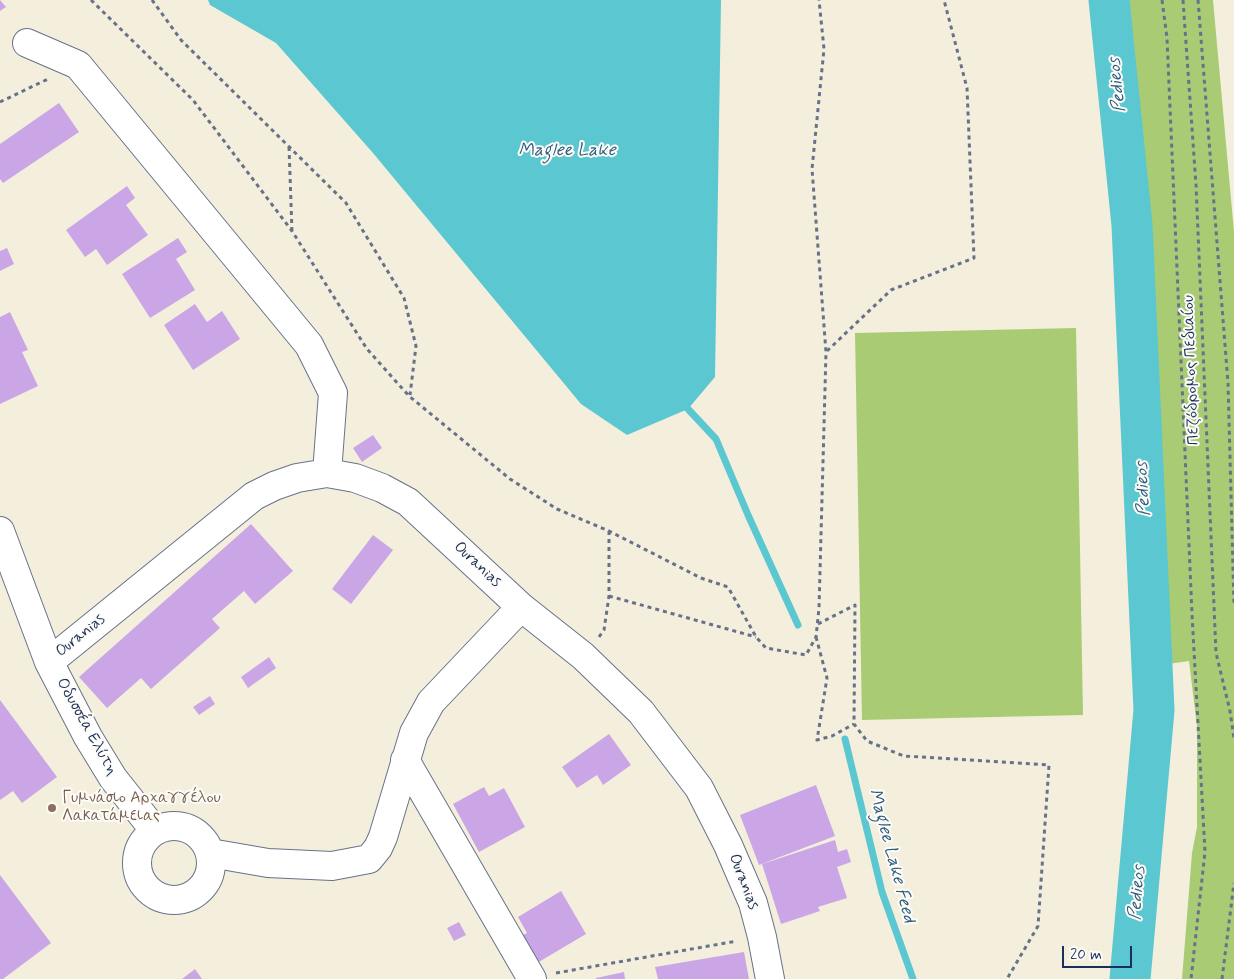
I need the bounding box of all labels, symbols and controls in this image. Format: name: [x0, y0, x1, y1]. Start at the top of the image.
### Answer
water label: Pedieos: [1104, 57, 1132, 113]
water label: Maglee Lake: [518, 140, 616, 162]
street label: Πεζόδρομος Πεδιαίου: [1180, 295, 1204, 445]
water label: Pedieos: [1132, 461, 1156, 517]
street label: Ouranias: [449, 538, 505, 592]
street label: Ouranias: [52, 610, 110, 662]
street label: Οδυσσέα Ελύτη: [51, 675, 121, 779]
water label: Maglee Lake Feed: [863, 787, 919, 925]
place label: Γυμνάσιο Αρχαγγέλου Λακατάμειας: [62, 789, 221, 827]
marker: Γυμνάσιο Αρχαγγέλου Λακατάμειας: [46, 802, 58, 814]
street label: Ouranias: [724, 851, 762, 913]
water label: Pedieos: [1125, 865, 1151, 921]
scale bar: [1064, 936, 1134, 968]
text: 20 m: [1070, 945, 1102, 965]

